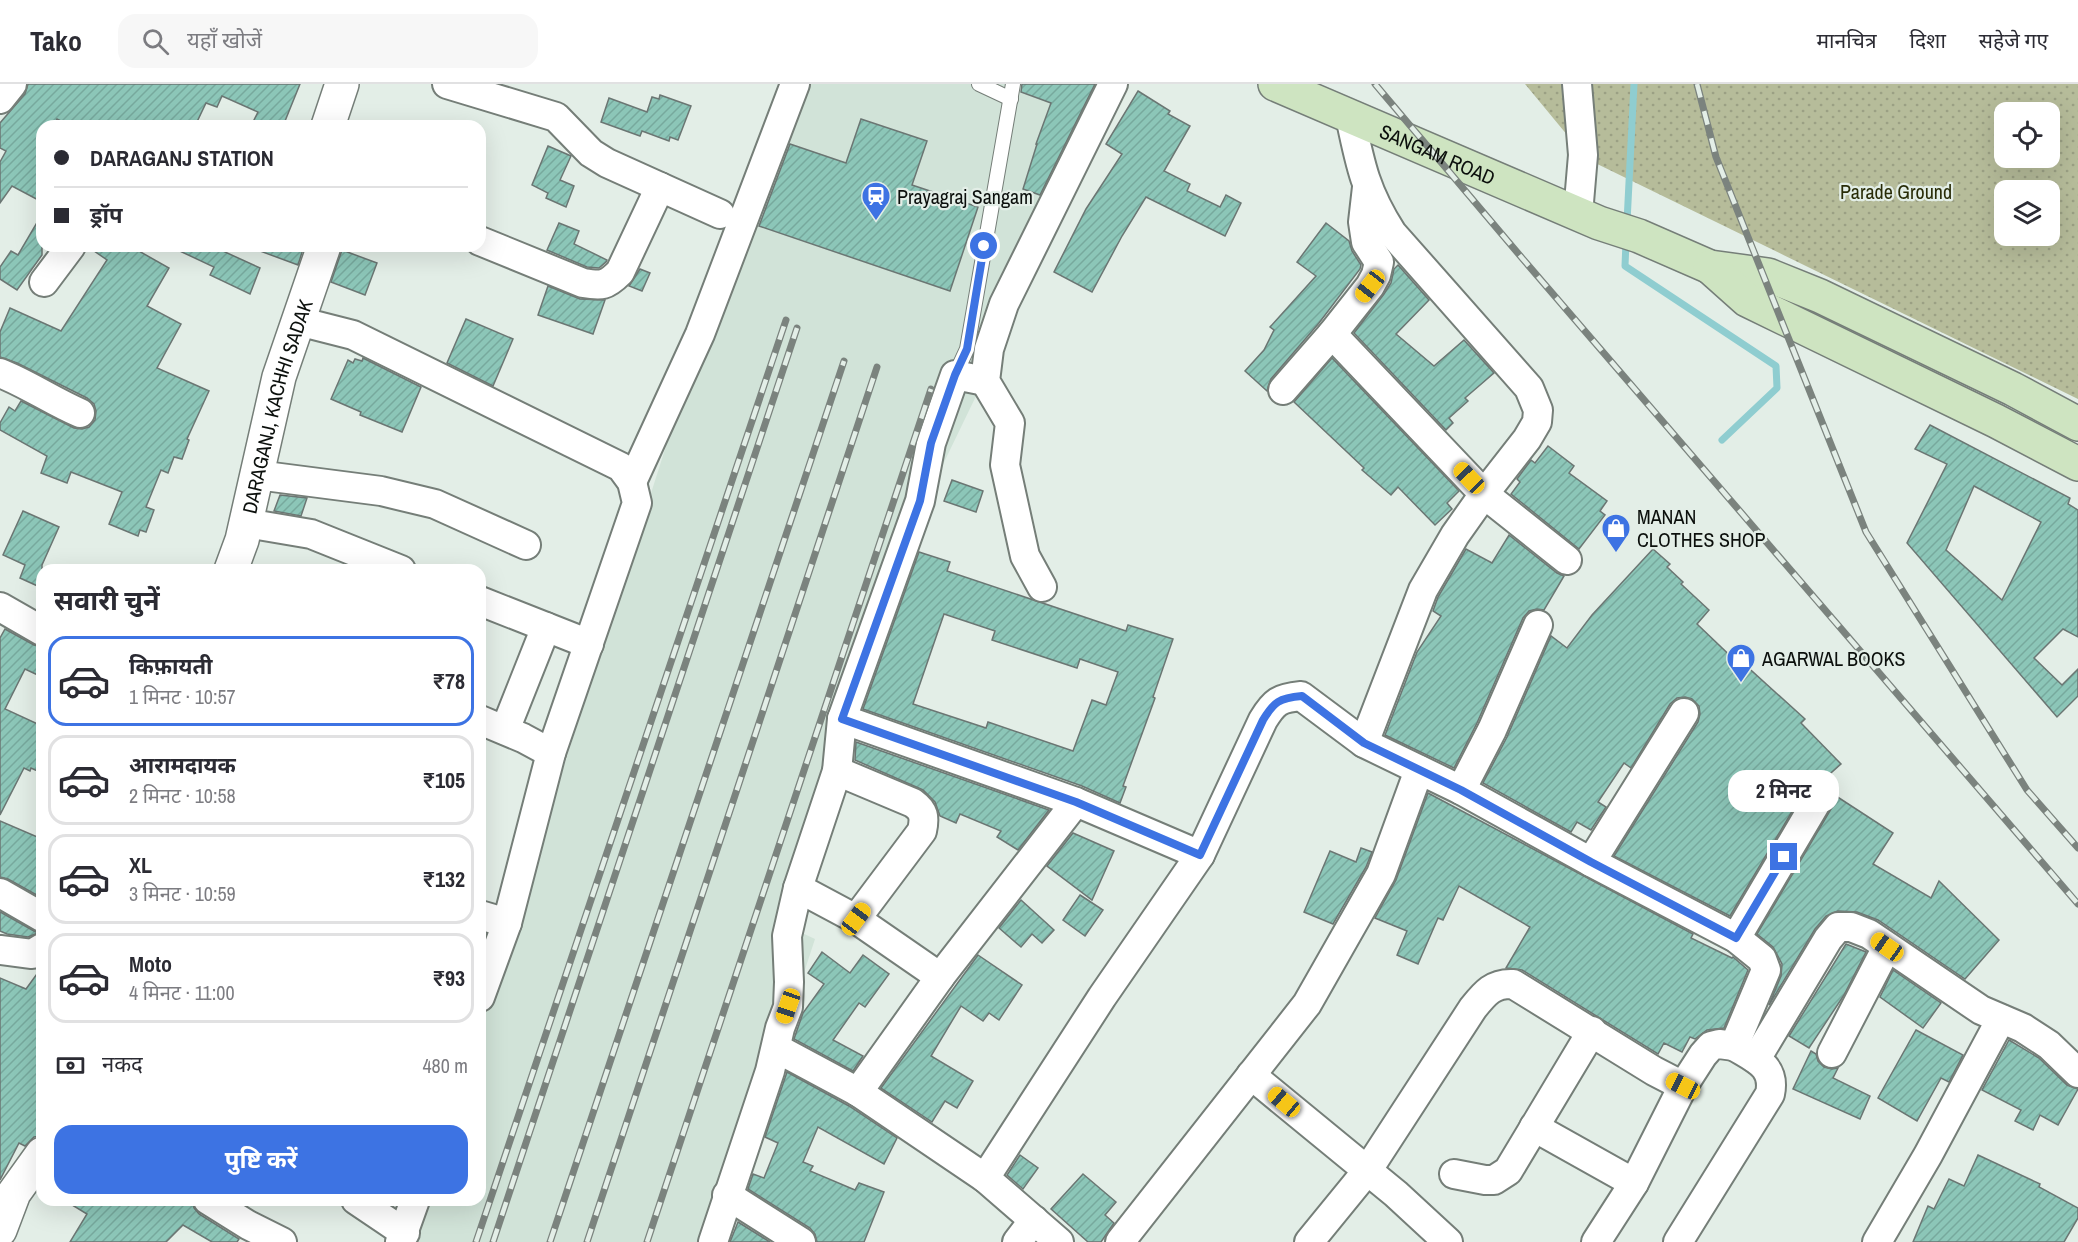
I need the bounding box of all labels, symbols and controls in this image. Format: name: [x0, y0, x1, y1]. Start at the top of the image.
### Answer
search box: [118, 14, 538, 68]
text: Tako: [30, 22, 82, 60]
icon: search: [139, 25, 172, 58]
text: यहाँ खोजें: [187, 25, 262, 55]
text: मानचित्र: [1817, 26, 1877, 55]
text: दिशा: [1910, 26, 1946, 55]
text: सहेजे गए: [1979, 26, 2048, 55]
map controls: [1994, 102, 2060, 246]
button: locate: [1994, 102, 2060, 168]
street label: SANGAM ROAD: [1376, 117, 1500, 190]
text: DARAGANJ STATION: [90, 143, 274, 173]
park label: Parade Ground: [1840, 178, 1952, 205]
station icon: Prayagraj Sangam: [860, 180, 892, 222]
button: layers: [1994, 180, 2060, 246]
place label: Prayagraj Sangam: [897, 183, 1033, 210]
text: ड्रॉप: [90, 200, 123, 230]
route start: [970, 232, 997, 259]
car: [1352, 266, 1388, 306]
street label: DARAGANJ, KACHHI SADAK: [235, 296, 318, 516]
car: [1450, 459, 1488, 497]
place label: MANAN CLOTHES SHOP: [1637, 503, 1766, 553]
shop icon: MANAN CLOTHES SHOP: [1600, 512, 1632, 554]
text: सवारी चुनें: [54, 582, 160, 618]
shop icon: AGARWAL BOOKS: [1725, 642, 1757, 684]
place label: AGARWAL BOOKS: [1761, 645, 1905, 672]
text: किफ़ायती: [129, 651, 213, 681]
icon: car: [57, 654, 111, 708]
text: ₹78: [432, 666, 465, 696]
text: 1 मिनट · 10:57: [129, 683, 236, 710]
text: आरामदायक: [129, 750, 236, 780]
icon: car: [57, 753, 111, 807]
text: ₹105: [422, 765, 465, 795]
callout: 2 मिनट: [1728, 770, 1840, 812]
text: 2 मिनट: [1756, 777, 1811, 804]
text: 2 मिनट · 10:58: [129, 782, 236, 809]
route end: [1770, 843, 1797, 870]
text: XL: [129, 850, 152, 880]
icon: car: [57, 852, 111, 906]
text: ₹132: [422, 864, 465, 894]
text: 3 मिनट · 10:59: [129, 880, 236, 907]
car: [838, 899, 874, 939]
car: [1867, 929, 1907, 965]
text: Moto: [129, 949, 172, 979]
icon: car: [57, 951, 111, 1005]
text: ₹93: [432, 963, 465, 993]
text: 4 मिनट · 11:00: [129, 979, 235, 1006]
car: [774, 986, 802, 1026]
icon: cash: [54, 1049, 87, 1082]
text: नकद: [102, 1049, 143, 1079]
text: 480 m: [422, 1052, 468, 1079]
car: [1663, 1070, 1703, 1102]
car: [1264, 1084, 1304, 1120]
button: पुष्टि करें: [54, 1125, 468, 1194]

